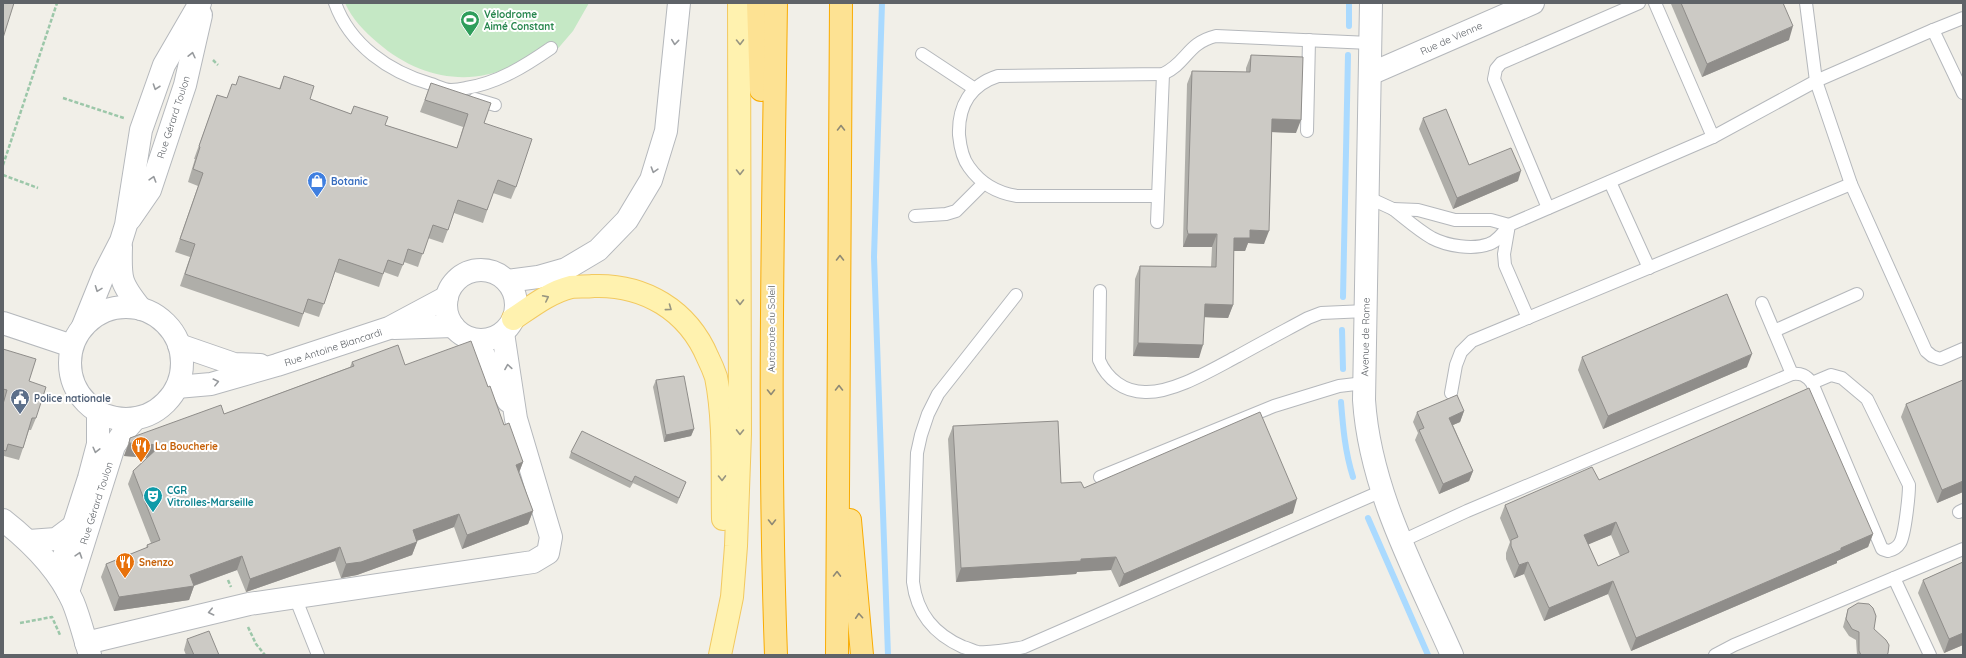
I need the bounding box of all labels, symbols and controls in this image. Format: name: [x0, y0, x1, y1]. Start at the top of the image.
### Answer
place label: Vélodrome Aimé Constant: [484, 8, 554, 33]
sports icon: Vélodrome Aimé Constant: [459, 9, 481, 37]
street label: Rue de Vienne: [1418, 19, 1485, 58]
one-way arrow: [670, 39, 679, 45]
one-way arrow: [736, 39, 744, 45]
one-way arrow: [187, 52, 195, 59]
street label: Rue Gérard Toulon: [154, 74, 193, 160]
one-way arrow: [153, 84, 161, 91]
one-way arrow: [837, 125, 845, 131]
one-way arrow: [650, 166, 659, 173]
one-way arrow: [736, 169, 744, 175]
shop icon: Botanic: [306, 170, 328, 198]
place label: Botanic: [331, 175, 368, 188]
one-way arrow: [148, 176, 157, 183]
one-way arrow: [836, 255, 844, 261]
street label: Autoroute du Soleil: [765, 285, 778, 373]
one-way arrow: [95, 286, 103, 293]
one-way arrow: [542, 295, 549, 303]
street label: Avenue de Rome: [1358, 297, 1373, 377]
one-way arrow: [736, 299, 744, 305]
one-way arrow: [665, 303, 672, 311]
street label: Rue Antoine Biancardi: [283, 326, 384, 369]
one-way arrow: [504, 363, 513, 370]
one-way arrow: [212, 378, 219, 387]
one-way arrow: [835, 385, 843, 391]
public building icon: Police nationale: [9, 387, 31, 415]
one-way arrow: [767, 389, 775, 395]
place label: Police nationale: [34, 392, 111, 405]
one-way arrow: [736, 429, 744, 435]
restaurant icon: La Boucherie: [130, 435, 152, 463]
place label: La Boucherie: [155, 440, 218, 453]
one-way arrow: [93, 447, 101, 454]
street label: Rue Gérard Toulon: [77, 460, 116, 546]
one-way arrow: [718, 475, 727, 481]
place label: CGR Vitrolles-Marseille: [167, 484, 254, 509]
theatre icon: CGR Vitrolles-Marseille: [142, 485, 164, 513]
one-way arrow: [768, 519, 776, 525]
restaurant icon: Snenzo: [114, 551, 136, 579]
one-way arrow: [75, 552, 83, 559]
place label: Snenzo: [139, 556, 174, 569]
one-way arrow: [833, 571, 841, 577]
one-way arrow: [208, 608, 214, 616]
one-way arrow: [855, 613, 864, 619]

